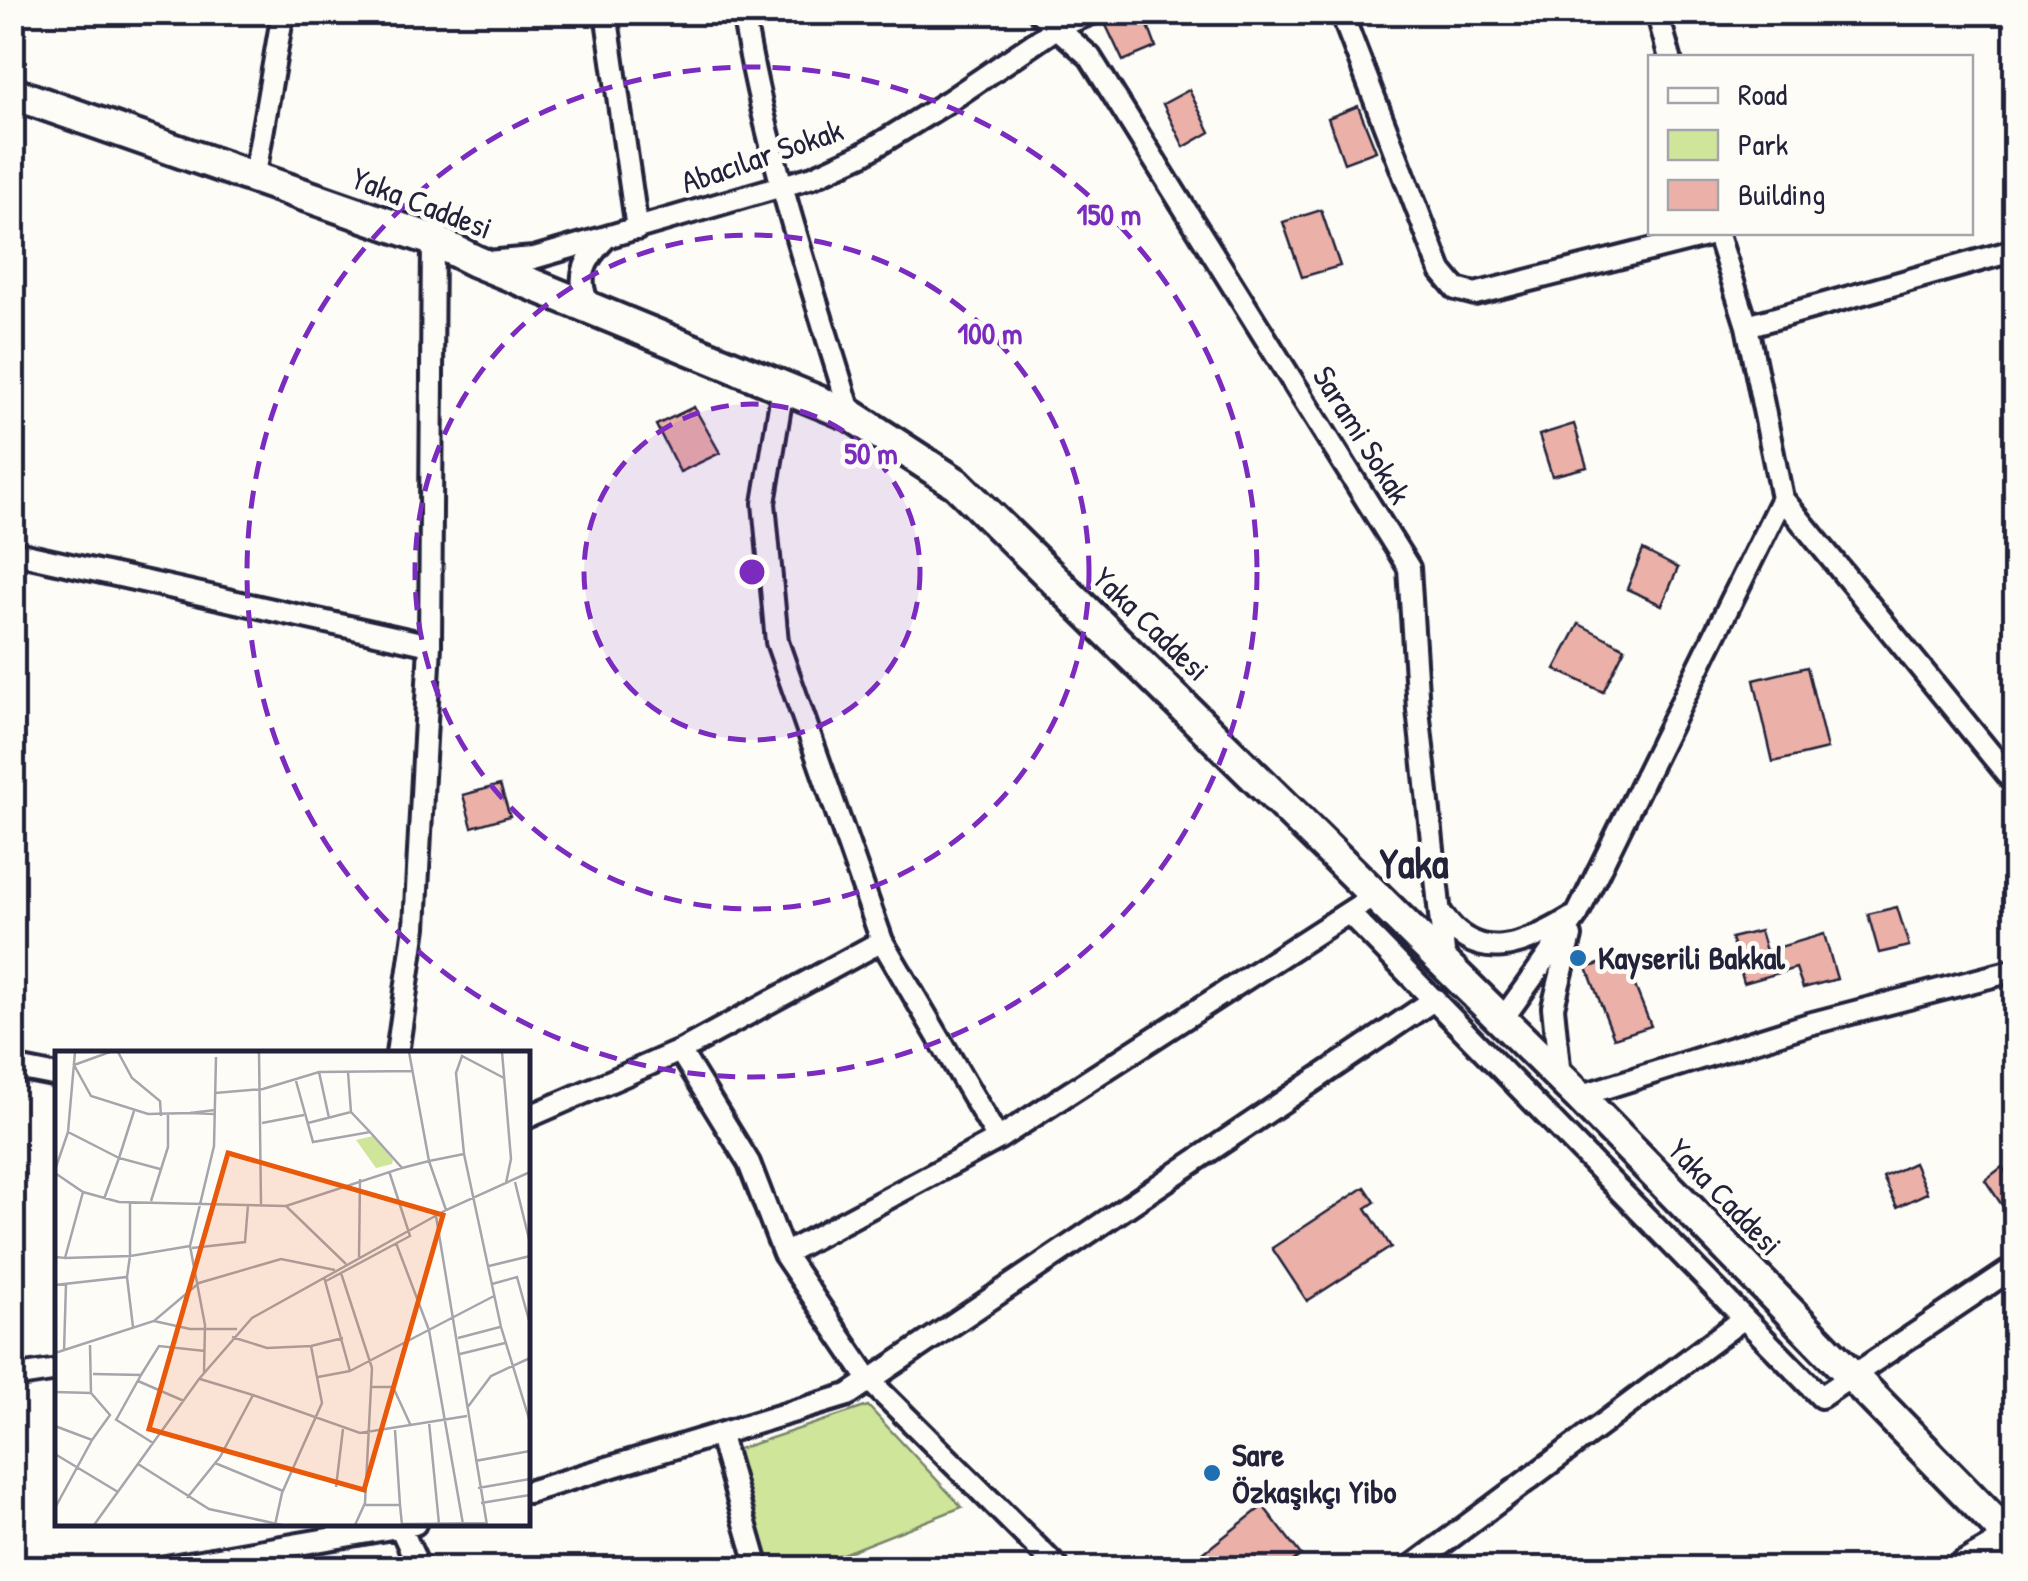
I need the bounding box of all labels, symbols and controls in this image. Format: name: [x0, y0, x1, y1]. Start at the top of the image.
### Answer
legend: [1648, 55, 1973, 235]
text: Road: [1738, 74, 1787, 114]
street label: Abacılar Sokak: [675, 108, 848, 203]
text: Park: [1738, 124, 1788, 164]
street label: Yaka Caddesi: [346, 156, 499, 249]
text: Building: [1738, 174, 1825, 214]
text: 150 m: [1077, 194, 1141, 234]
text: 100 m: [957, 313, 1023, 353]
street label: Sarami Sokak: [1303, 358, 1422, 512]
text: 50 m: [844, 433, 898, 473]
centre of rings: [734, 554, 770, 590]
street label: Yaka Caddesi: [1083, 557, 1219, 690]
district label: Yaka: [1380, 834, 1449, 891]
place label: Kayserili Bakkal: [1598, 936, 1786, 980]
marker: Kayserili Bakkal: [1567, 947, 1589, 969]
inset map: [55, 1051, 530, 1526]
street label: Yaka Caddesi: [1659, 1129, 1792, 1265]
place label: Sare Özkaşıkçı Yibo: [1232, 1433, 1397, 1513]
marker: Sare Özkaşıkçı Yibo: [1201, 1462, 1223, 1484]

